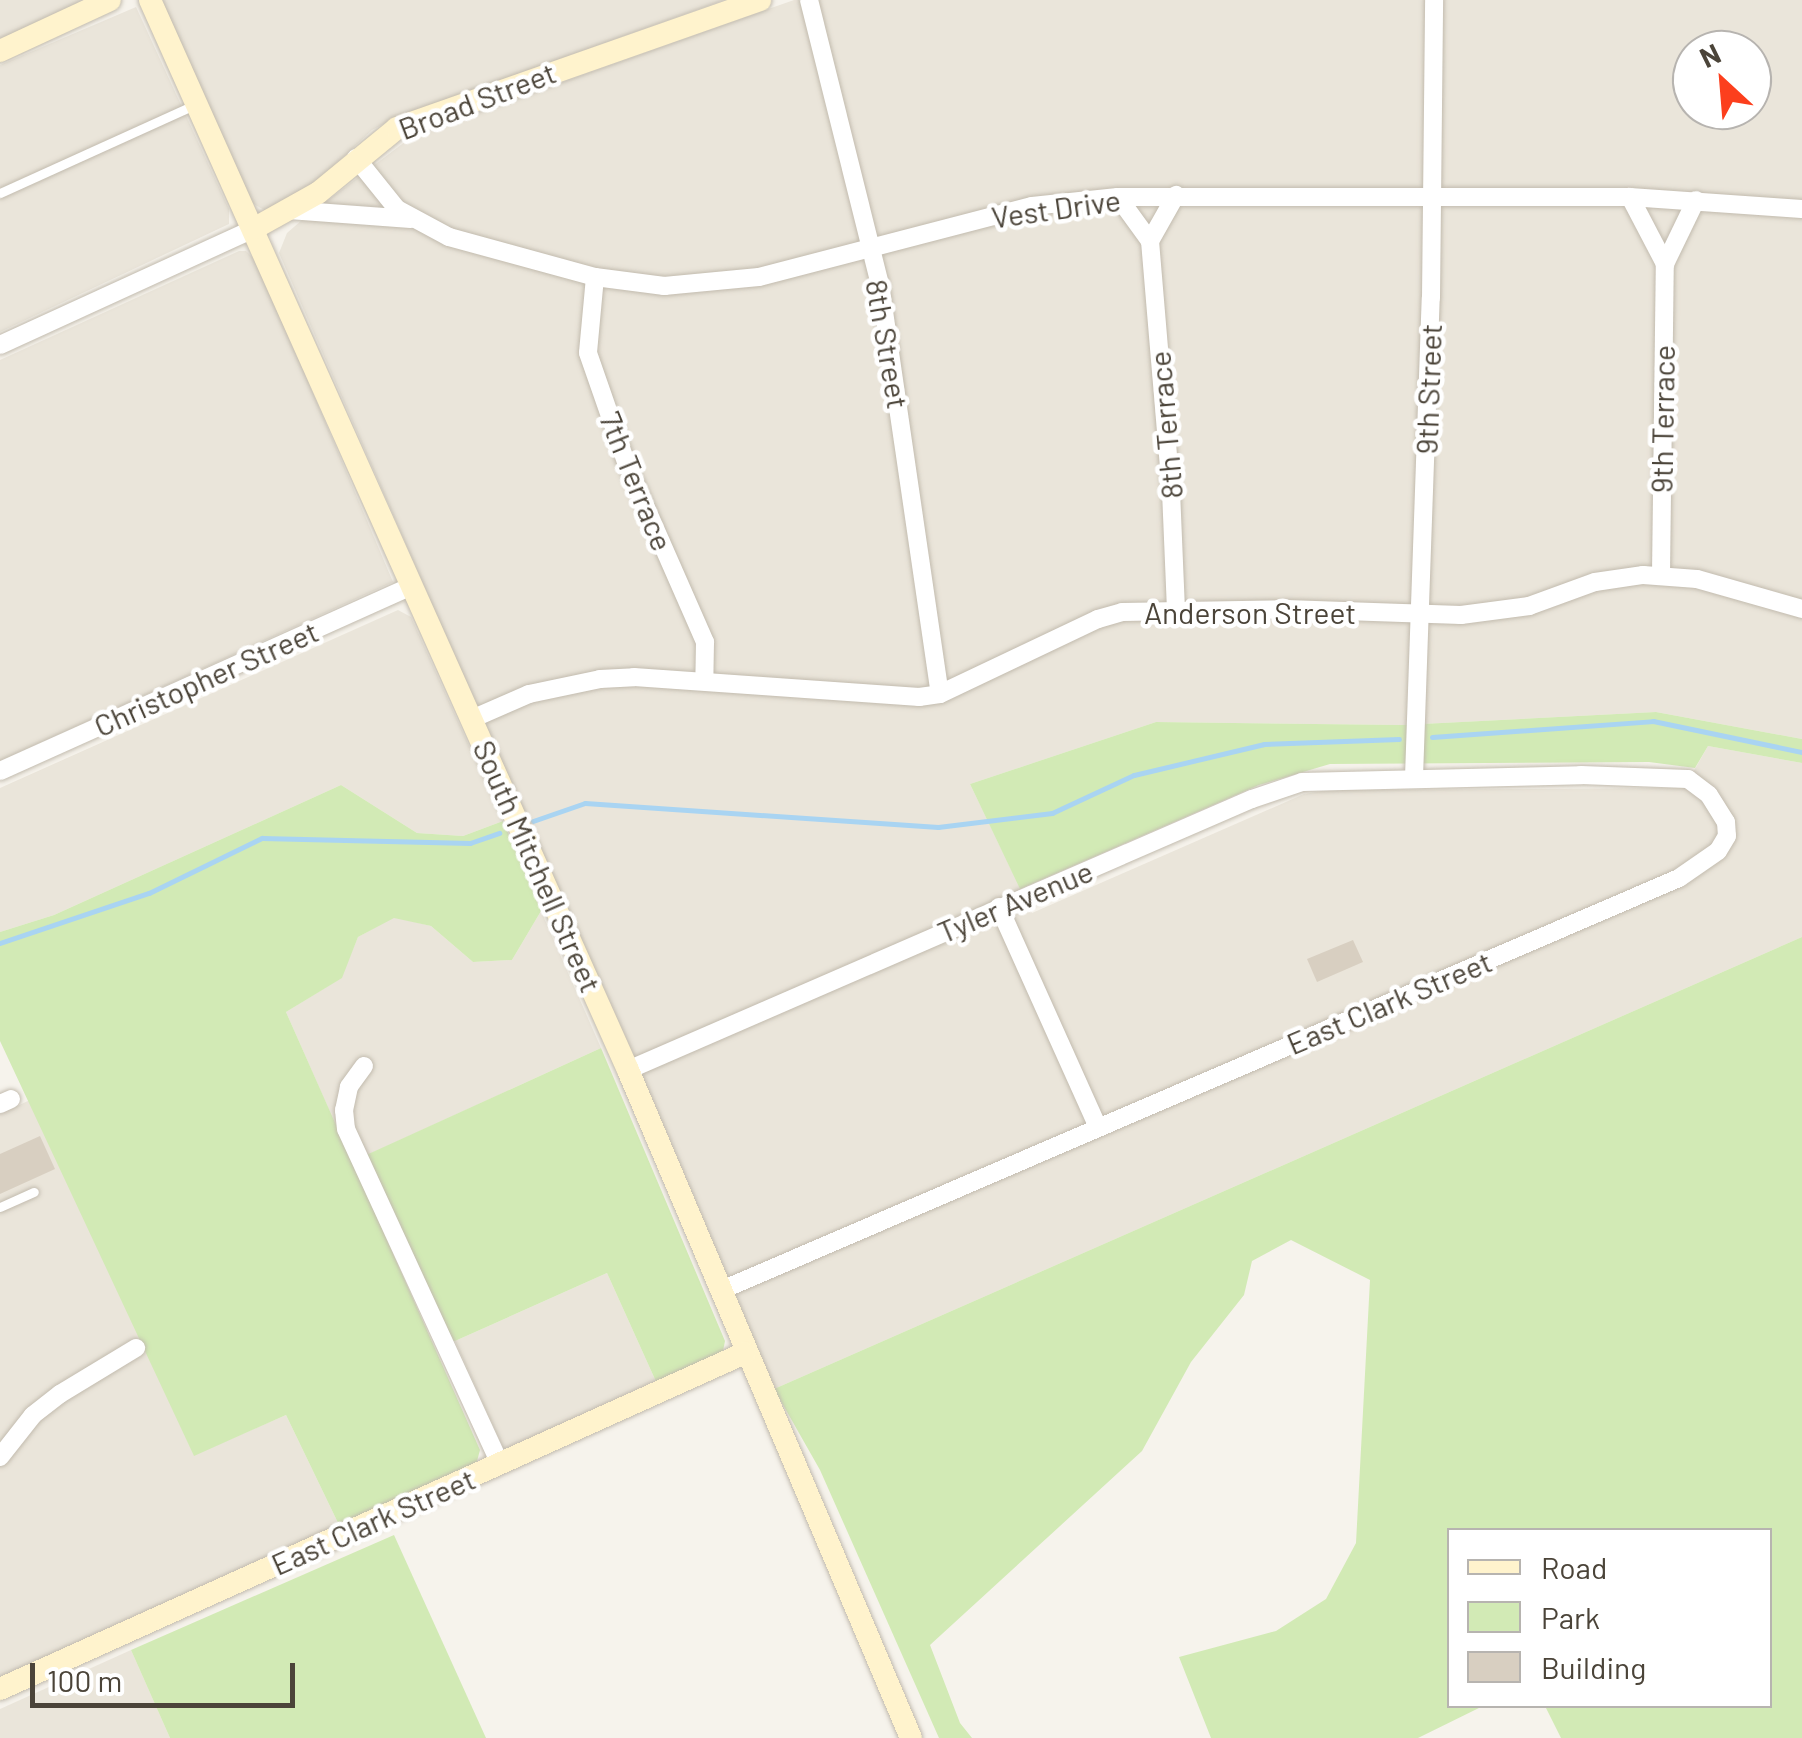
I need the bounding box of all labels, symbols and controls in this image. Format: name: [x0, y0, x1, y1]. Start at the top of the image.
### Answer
north arrow: [1672, 30, 1772, 130]
text: N: [1694, 35, 1726, 74]
street label: Broad Street: [393, 54, 561, 146]
street label: Vest Drive: [989, 181, 1123, 235]
street label: 8th Street: [859, 277, 917, 411]
street label: 9th Street: [1408, 323, 1448, 455]
street label: 9th Terrace: [1643, 345, 1681, 493]
street label: 8th Terrace: [1141, 350, 1189, 500]
street label: 7th Terrace: [593, 406, 681, 556]
street label: Anderson Street: [1144, 594, 1356, 630]
street label: Christopher Street: [88, 612, 324, 744]
street label: South Mitchell Street: [466, 735, 610, 997]
street label: Tyler Avenue: [932, 852, 1098, 950]
street label: East Clark Street: [1281, 943, 1497, 1061]
street label: East Clark Street: [266, 1460, 480, 1582]
legend: [1447, 1528, 1772, 1708]
text: Road: [1541, 1549, 1607, 1585]
text: Park: [1541, 1599, 1600, 1635]
scale bar: [35, 1643, 300, 1705]
text: Building: [1541, 1649, 1646, 1685]
text: 100 m: [47, 1662, 122, 1698]

